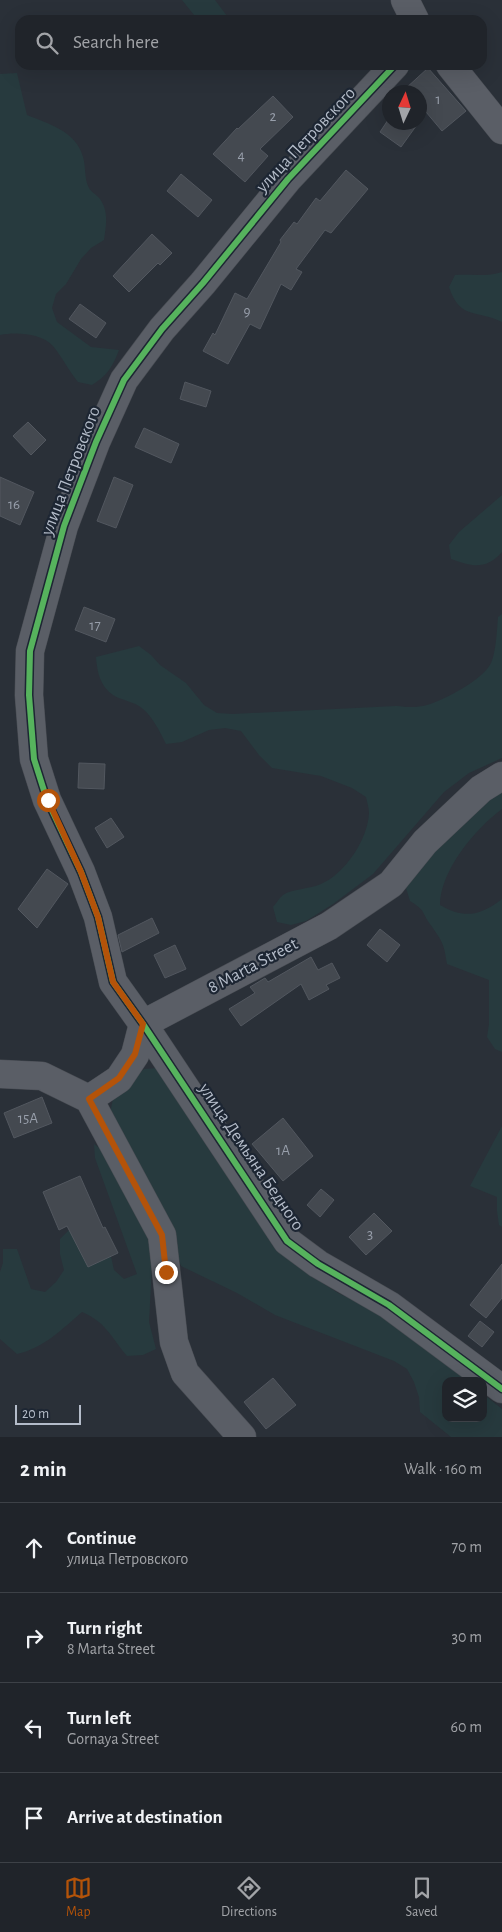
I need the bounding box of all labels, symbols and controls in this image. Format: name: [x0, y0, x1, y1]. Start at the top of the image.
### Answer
search box: [15, 15, 487, 70]
icon: search: [33, 29, 61, 57]
text: Search here: [73, 33, 159, 52]
street label: улица Петровского: [252, 84, 359, 197]
north arrow: [382, 85, 427, 130]
house number: 1: [435, 92, 441, 107]
house number: 2: [270, 109, 277, 124]
house number: 4: [237, 148, 245, 163]
house number: 9: [243, 304, 251, 319]
street label: улица Петровского: [38, 404, 104, 539]
house number: 16: [8, 497, 20, 512]
house number: 17: [89, 618, 101, 633]
route start: [37, 789, 60, 812]
street label: 8 Marta Street: [205, 935, 301, 997]
street label: улица Демьяна Бедного: [195, 1079, 307, 1234]
house number: 15А: [18, 1111, 38, 1126]
house number: 1А: [276, 1143, 290, 1158]
house number: 3: [367, 1227, 373, 1242]
route end: [155, 1261, 178, 1284]
map controls: [442, 1377, 487, 1422]
button: layers: [442, 1377, 487, 1422]
scale bar: [15, 1402, 81, 1425]
text: 20 m: [22, 1407, 49, 1421]
text: 2 min: [20, 1459, 67, 1480]
text: Walk · 160 m: [404, 1461, 482, 1477]
text: Continue: [67, 1529, 136, 1548]
icon: ahead: [20, 1534, 48, 1562]
text: 70 m: [451, 1539, 482, 1555]
text: улица Петровского: [67, 1551, 188, 1567]
text: Turn right: [67, 1619, 142, 1638]
icon: right: [20, 1624, 48, 1652]
text: 30 m: [452, 1629, 482, 1645]
text: 8 Marta Street: [67, 1641, 155, 1657]
text: Turn left: [67, 1709, 131, 1728]
icon: left: [20, 1714, 48, 1742]
text: 60 m: [451, 1719, 482, 1735]
text: Gornaya Street: [67, 1731, 159, 1747]
icon: arrive: [20, 1804, 48, 1832]
text: Arrive at destination: [67, 1808, 223, 1827]
tab: Map: [64, 1874, 92, 1921]
tab: Directions: [221, 1874, 277, 1921]
tab: Saved: [406, 1874, 438, 1921]

